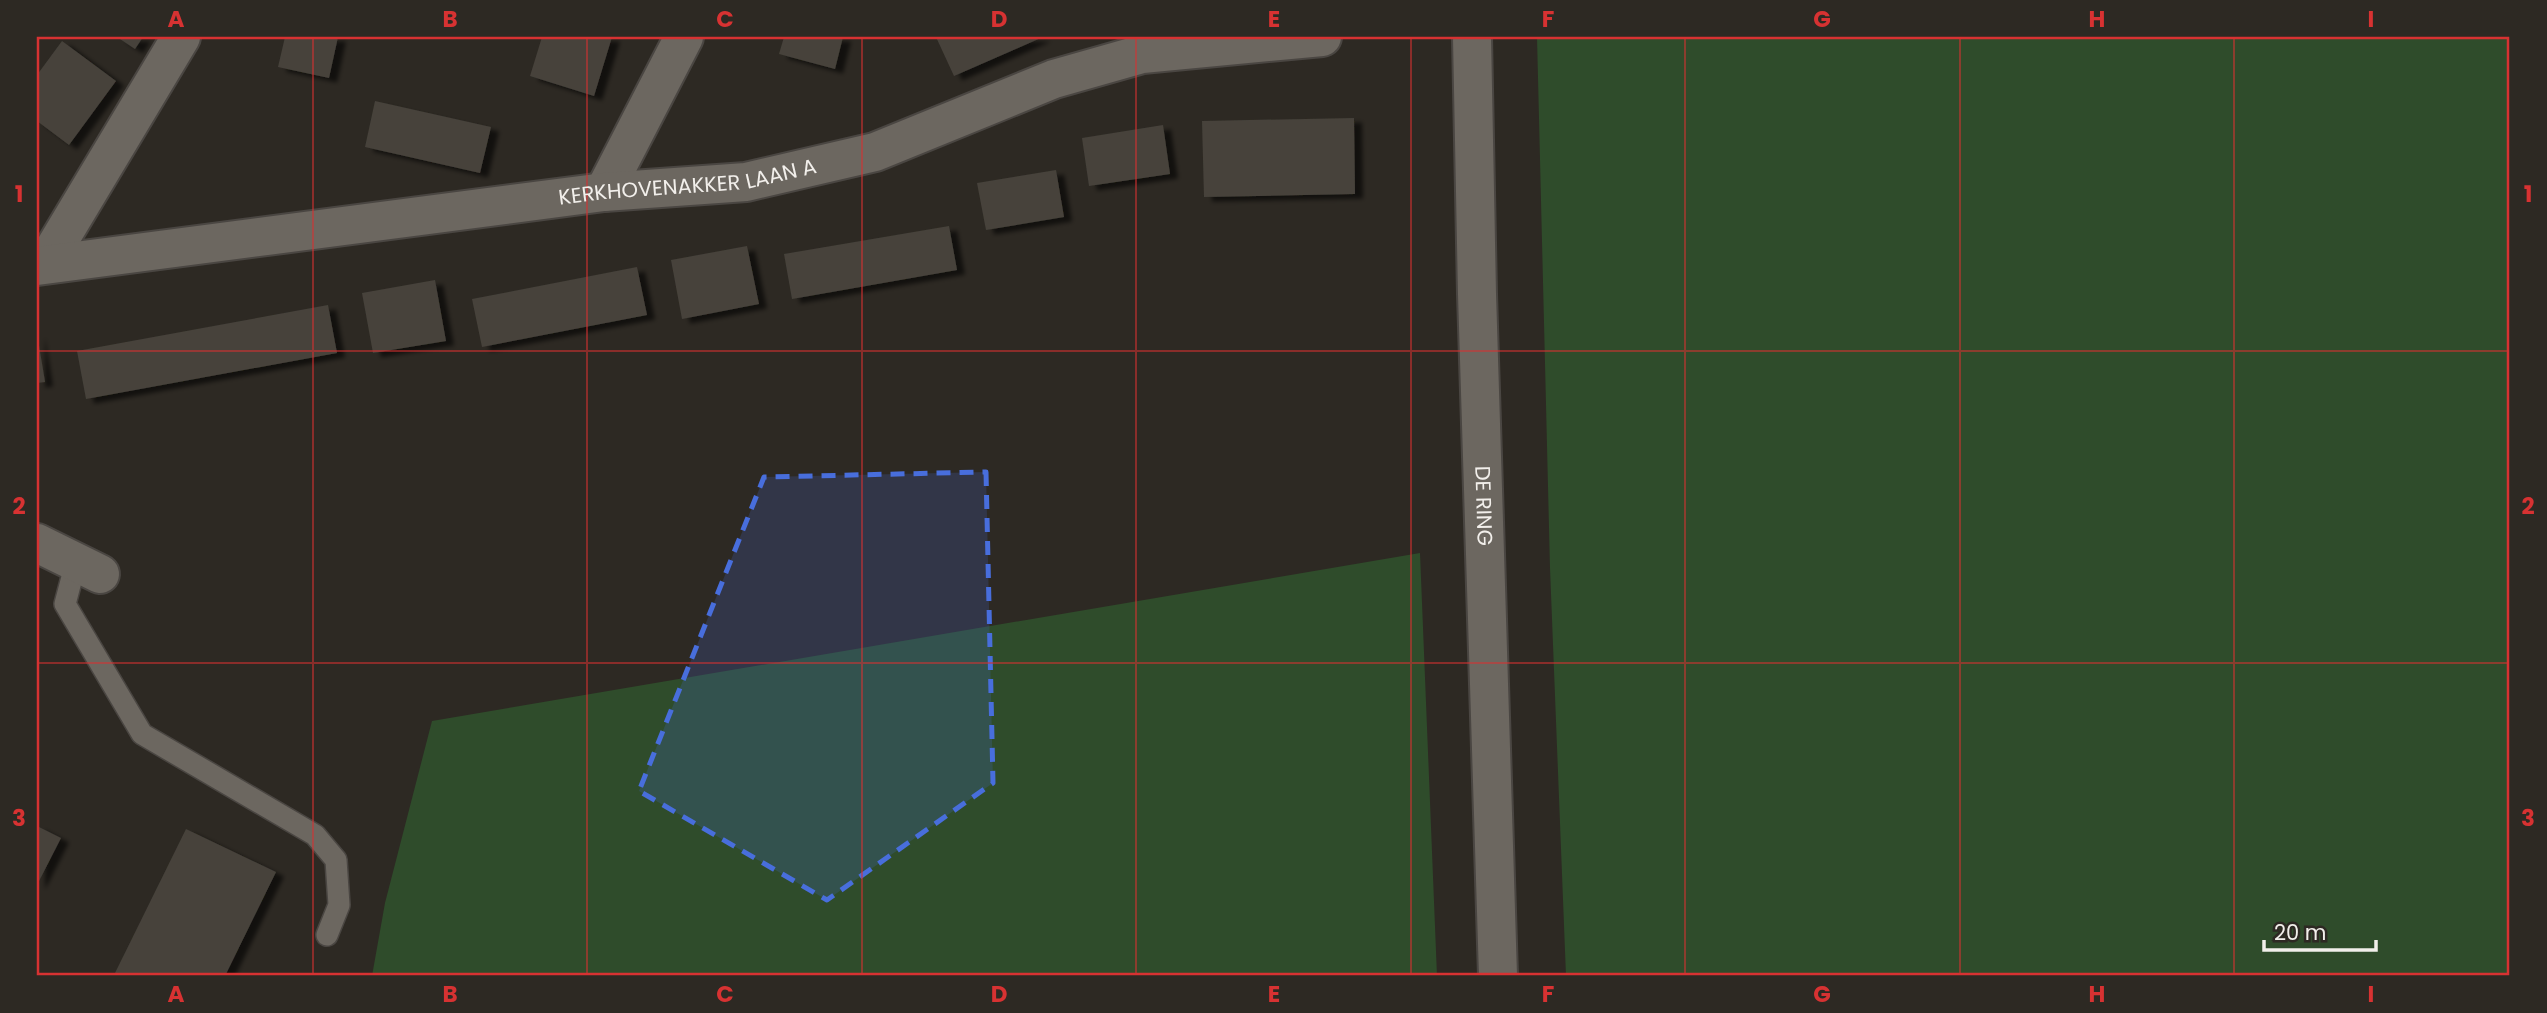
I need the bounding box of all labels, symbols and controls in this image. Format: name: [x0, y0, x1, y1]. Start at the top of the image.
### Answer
text: A: [168, 3, 185, 35]
text: B: [442, 3, 458, 35]
text: C: [716, 3, 734, 35]
text: D: [991, 3, 1007, 35]
text: E: [1268, 3, 1280, 35]
text: F: [1542, 3, 1554, 35]
text: G: [1813, 3, 1831, 35]
text: H: [2089, 3, 2105, 35]
text: I: [2368, 3, 2374, 35]
street label: KERKHOVENAKKER LAAN A: [557, 151, 819, 212]
text: 1: [15, 178, 23, 210]
text: 1: [2524, 178, 2532, 210]
street label: DE RING: [1468, 465, 1500, 546]
text: 2: [12, 490, 26, 522]
text: 2: [2521, 490, 2535, 522]
text: 3: [12, 802, 26, 834]
text: 3: [2521, 802, 2535, 834]
scale bar: [2264, 908, 2376, 952]
text: 20 m: [2274, 918, 2327, 947]
text: A: [168, 978, 185, 1010]
text: B: [442, 978, 458, 1010]
text: C: [716, 978, 734, 1010]
text: D: [991, 978, 1007, 1010]
text: E: [1268, 978, 1280, 1010]
text: F: [1542, 978, 1554, 1010]
text: G: [1813, 978, 1831, 1010]
text: H: [2089, 978, 2105, 1010]
text: I: [2368, 978, 2374, 1010]

